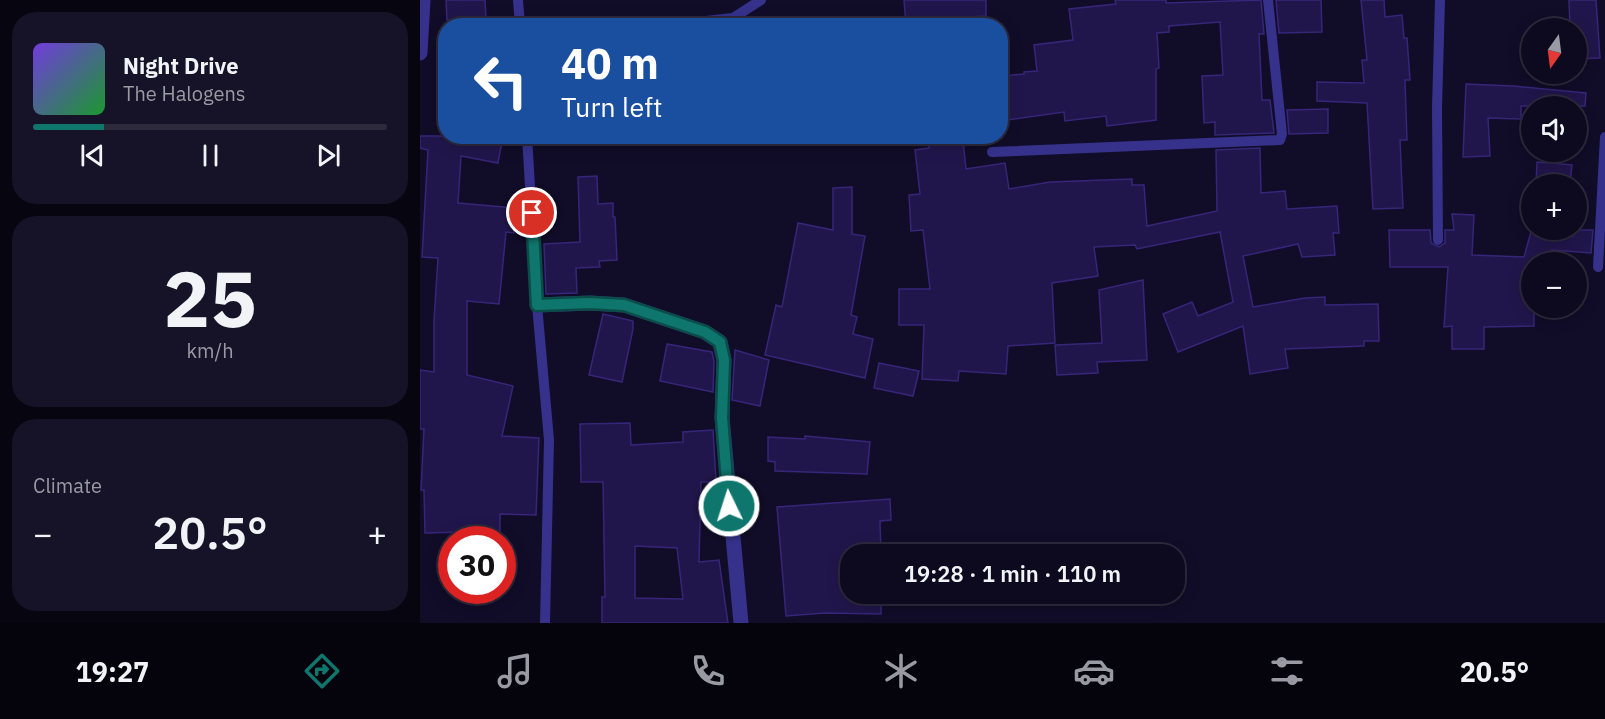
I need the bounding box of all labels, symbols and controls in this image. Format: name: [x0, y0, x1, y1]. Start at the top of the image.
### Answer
north arrow: [1521, 18, 1587, 84]
map controls: [1521, 18, 1587, 318]
text: 40 m: [561, 36, 659, 91]
icon: left: [462, 42, 540, 120]
text: Night Drive: [123, 51, 239, 80]
text: The Halogens: [123, 80, 245, 107]
text: Turn left: [561, 89, 662, 124]
button: sound: [1521, 96, 1587, 162]
icon: previous: [76, 139, 109, 172]
icon: pause: [194, 139, 227, 172]
icon: next: [312, 139, 345, 172]
button: +: [1521, 174, 1587, 240]
pin: [506, 187, 557, 238]
icon: arrive: [515, 196, 548, 229]
text: 25: [163, 247, 257, 348]
button: −: [1521, 252, 1587, 318]
text: km/h: [186, 337, 234, 364]
text: Climate: [33, 472, 102, 499]
position arrow: [697, 474, 761, 538]
text: 20.5°: [152, 503, 268, 561]
text: −: [33, 512, 53, 555]
text: +: [367, 512, 387, 555]
speed limit sign: 30: [438, 526, 516, 604]
text: 19:28 · 1 min · 110 m: [904, 559, 1121, 588]
icon: directions: [301, 650, 343, 692]
icon: music: [494, 650, 536, 692]
icon: phone: [687, 650, 729, 692]
icon: climate: [880, 650, 922, 692]
icon: car: [1073, 650, 1115, 692]
icon: filters: [1266, 650, 1308, 692]
text: 19:27: [76, 654, 149, 689]
text: 20.5°: [1460, 654, 1529, 689]

